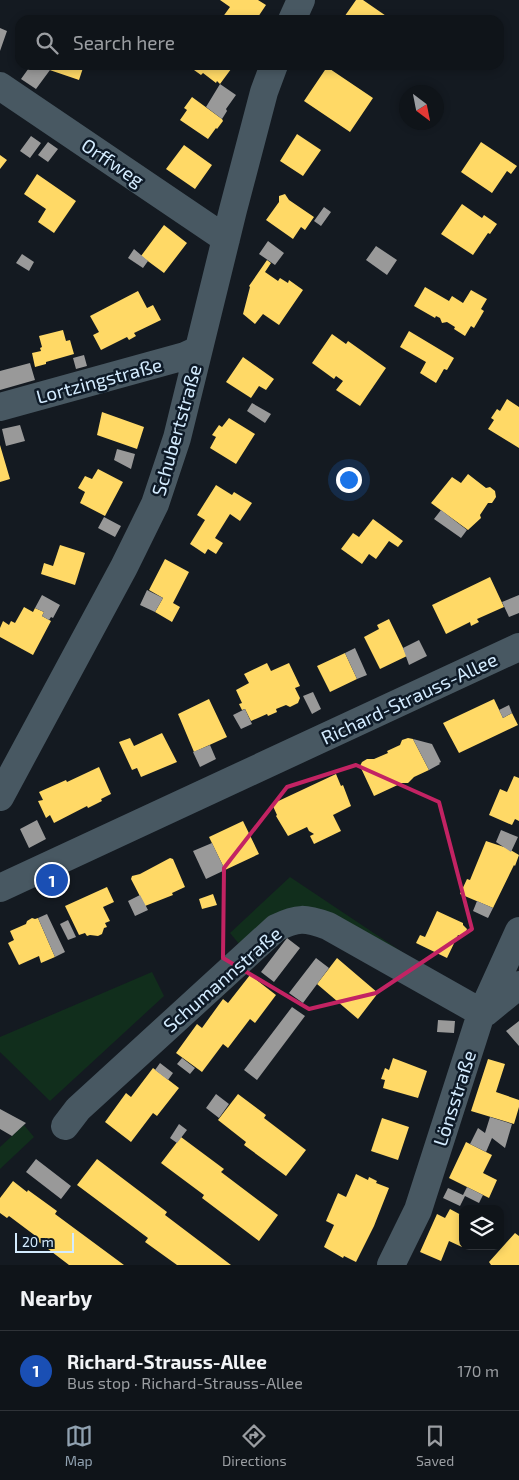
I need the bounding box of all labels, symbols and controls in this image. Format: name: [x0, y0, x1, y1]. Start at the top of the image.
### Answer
search box: [15, 15, 504, 70]
icon: search: [33, 29, 61, 57]
text: Search here: [73, 31, 175, 54]
north arrow: [399, 85, 444, 130]
street label: Orffweg: [77, 133, 149, 191]
street label: Lortzingstraße: [34, 352, 164, 408]
street label: Schubertstraße: [146, 362, 206, 498]
your location: [336, 467, 362, 493]
street label: Richard-Strauss-Allee: [317, 647, 501, 749]
pin: 1: [36, 861, 68, 899]
street label: Schumannstraße: [158, 921, 286, 1037]
street label: Lönsstraße: [428, 1047, 480, 1149]
map controls: [459, 1205, 504, 1250]
button: layers: [459, 1205, 504, 1250]
scale bar: [15, 1230, 74, 1253]
text: 20 m: [22, 1233, 54, 1250]
text: Nearby: [20, 1285, 92, 1310]
text: Richard-Strauss-Allee: [67, 1350, 267, 1373]
text: 1: [33, 1361, 39, 1380]
text: 170 m: [457, 1361, 499, 1380]
text: Bus stop · Richard-Strauss-Allee: [67, 1373, 303, 1392]
tab: Map: [65, 1422, 93, 1469]
tab: Directions: [222, 1422, 287, 1469]
tab: Saved: [416, 1422, 454, 1469]

